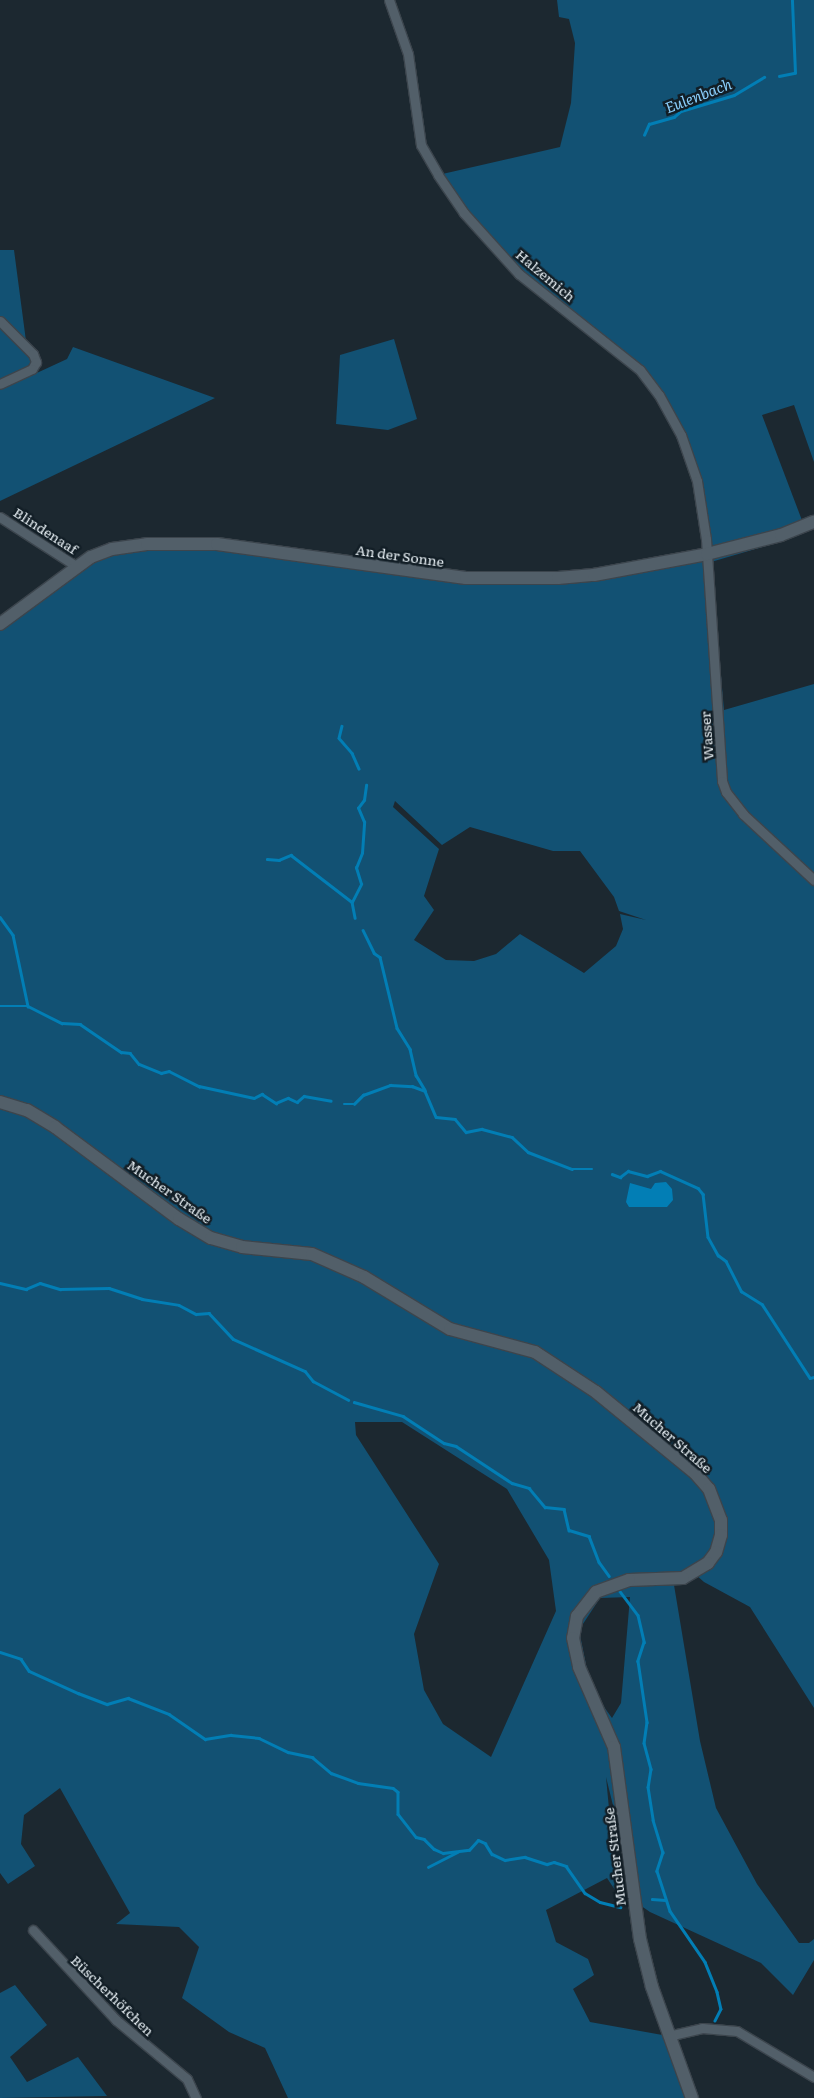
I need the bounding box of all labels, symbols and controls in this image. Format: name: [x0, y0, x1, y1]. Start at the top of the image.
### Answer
water label: Eulenbach: [662, 74, 734, 116]
street label: Halzemich: [513, 245, 579, 305]
street label: Blindenaaf: [11, 503, 81, 557]
street label: An der Sonne: [355, 540, 445, 570]
street label: Wasser: [696, 711, 716, 761]
street label: Mucher Straße: [124, 1156, 216, 1226]
street label: Mucher Straße: [630, 1398, 716, 1476]
street label: Mucher Straße: [600, 1807, 628, 1907]
street label: Büscherhöfchen: [68, 1951, 158, 2039]

